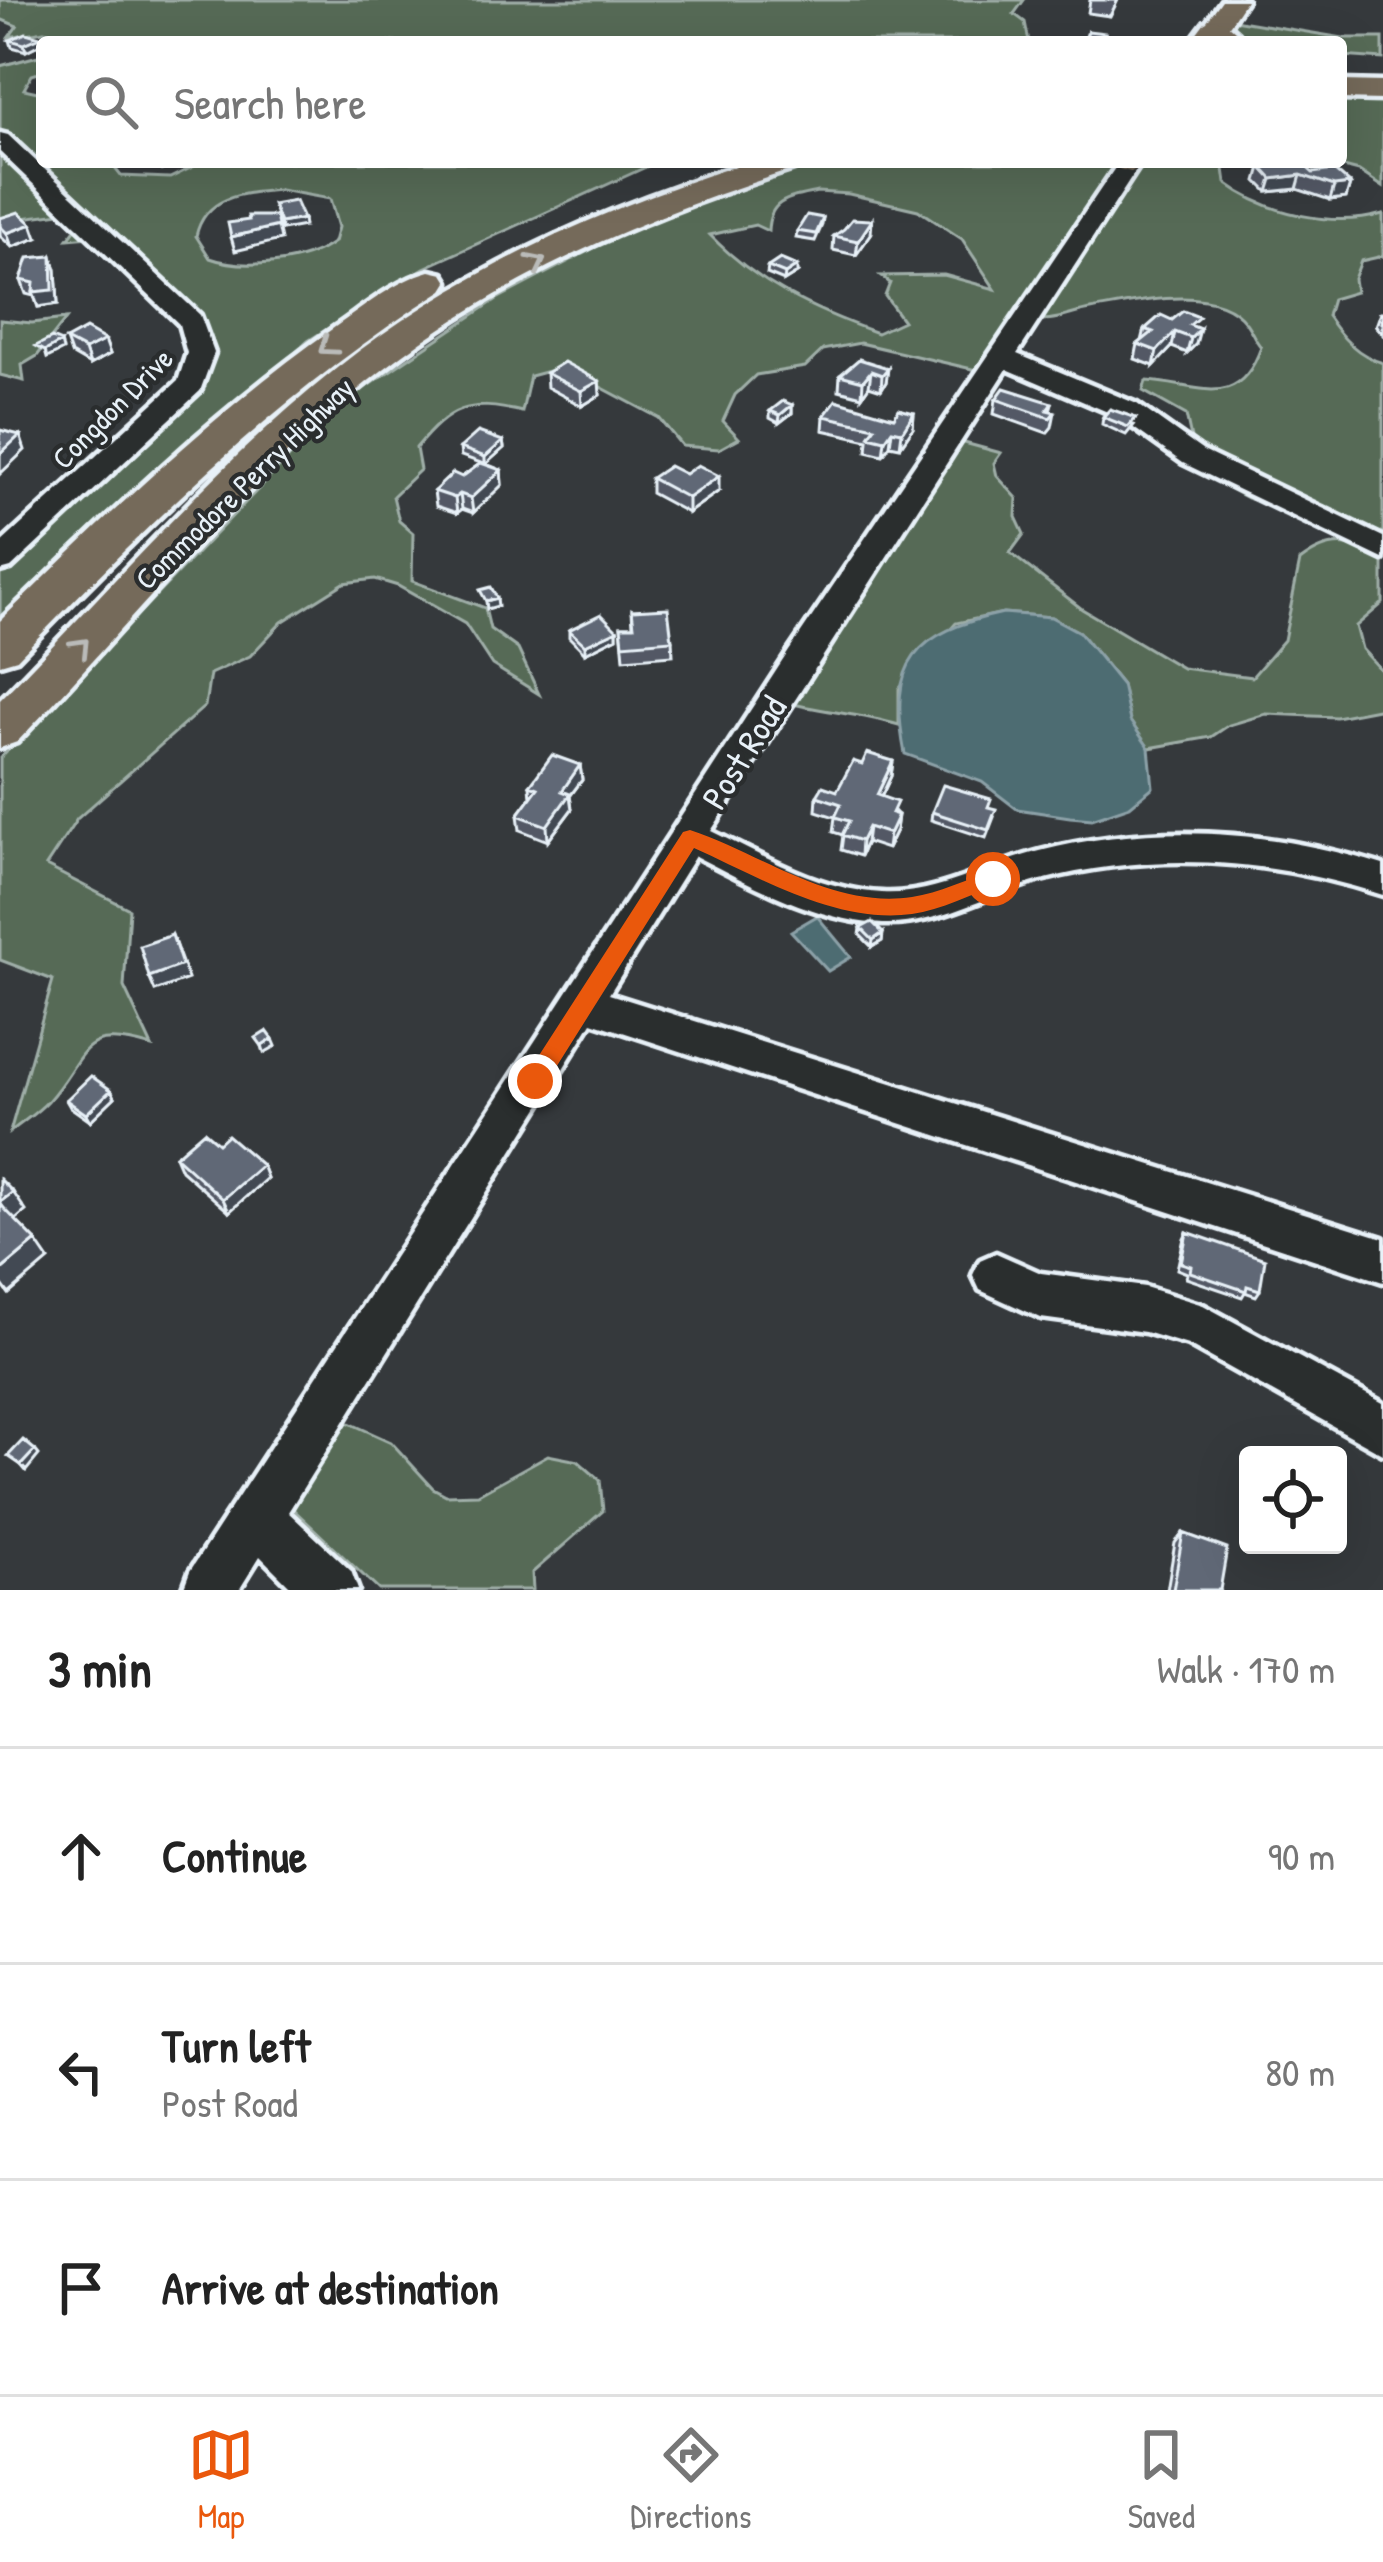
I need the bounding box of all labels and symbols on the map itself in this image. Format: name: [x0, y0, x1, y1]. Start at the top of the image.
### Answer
one-way arrow: [525, 254, 547, 277]
one-way arrow: [318, 333, 340, 355]
street label: Congdon Drive: [43, 339, 181, 477]
street label: Commodore Perry Highway: [126, 368, 362, 598]
one-way arrow: [67, 638, 89, 660]
street label: Post Road: [689, 686, 797, 818]
route start: [966, 852, 1020, 906]
route end: [508, 1054, 562, 1108]

